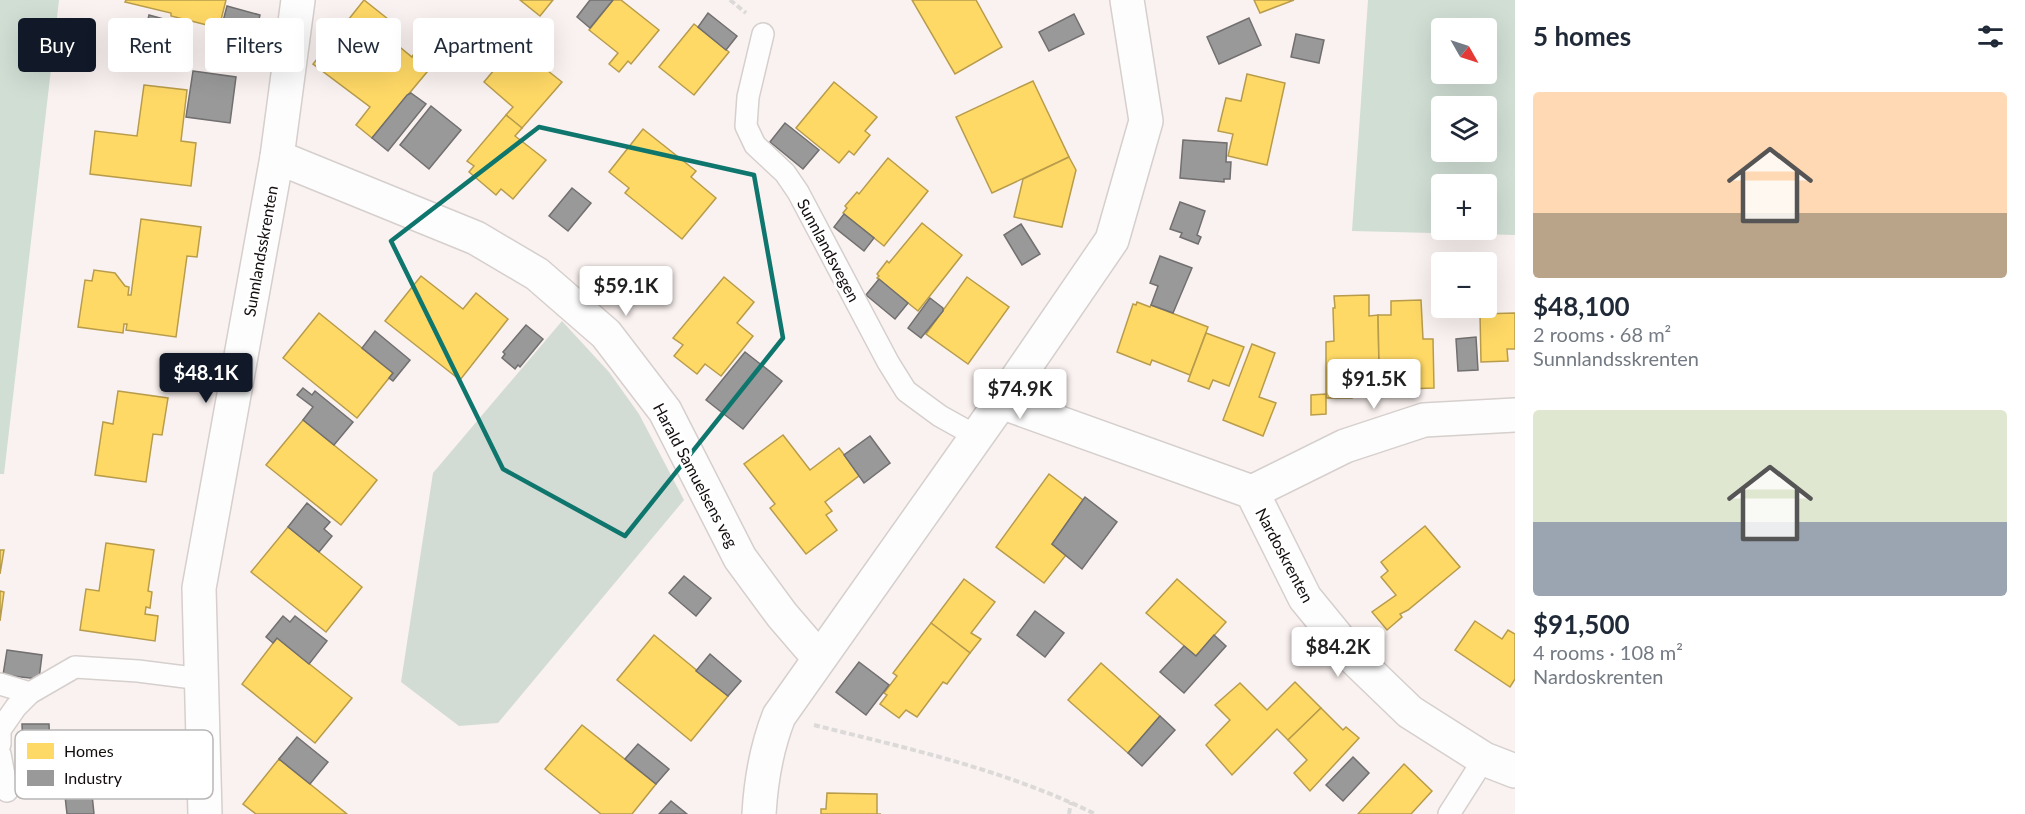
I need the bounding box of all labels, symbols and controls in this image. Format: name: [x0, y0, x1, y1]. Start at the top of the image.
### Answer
chip: Buy: [18, 18, 96, 72]
chip: Rent: [108, 18, 193, 72]
chip: Filters: [205, 18, 304, 72]
chip: New: [316, 18, 401, 72]
chip: Apartment: [413, 18, 554, 72]
north arrow: [1431, 18, 1497, 84]
map controls: [1431, 18, 1497, 318]
text: 5 homes: [1533, 20, 1631, 52]
icon: filters: [1974, 20, 2007, 53]
button: layers: [1431, 96, 1497, 162]
icon: home: [1716, 131, 1824, 239]
button: +: [1431, 174, 1497, 240]
street label: Sunnlandsskrenten: [239, 184, 281, 318]
street label: Sunnlandsvegen: [794, 195, 864, 305]
button: −: [1431, 252, 1497, 318]
pin: $59.1K: [577, 266, 675, 317]
text: $59.1K: [594, 273, 658, 297]
text: $48,100: [1533, 290, 1630, 322]
text: 2 rooms · 68 m²: [1533, 322, 1671, 346]
text: Sunnlandsskrenten: [1533, 346, 1699, 370]
pin: $48.1K: [157, 353, 255, 404]
pin: $91.5K: [1325, 359, 1423, 410]
text: $48.1K: [174, 360, 238, 384]
text: $91.5K: [1342, 366, 1406, 390]
pin: $74.9K: [971, 369, 1069, 420]
text: $74.9K: [988, 376, 1052, 400]
street label: Harald Samuelsens veg: [650, 399, 742, 551]
icon: home: [1716, 449, 1824, 557]
street label: Nardoskrenten: [1252, 504, 1318, 606]
text: $91,500: [1533, 608, 1630, 640]
pin: $84.2K: [1289, 627, 1387, 678]
text: $84.2K: [1306, 634, 1370, 658]
text: 4 rooms · 108 m²: [1533, 640, 1683, 664]
text: Nardoskrenten: [1533, 664, 1663, 688]
legend: [15, 730, 213, 799]
text: Homes: [64, 741, 114, 760]
text: Industry: [64, 768, 123, 787]

